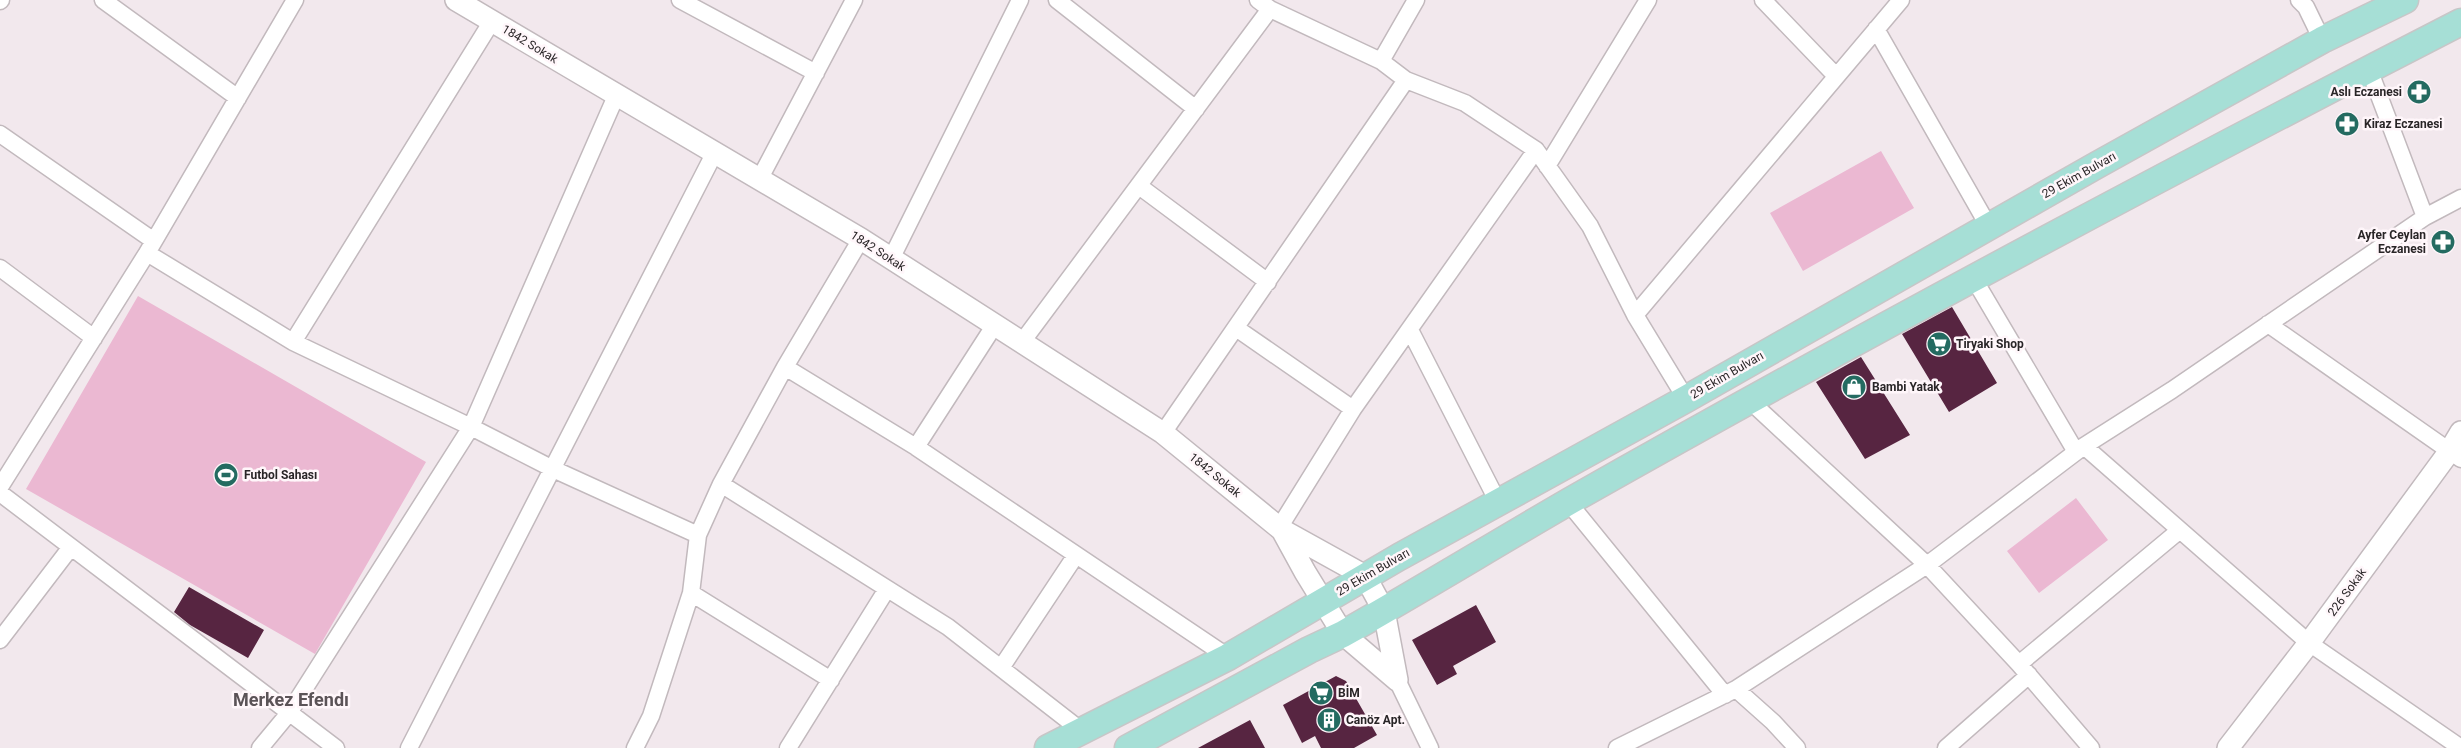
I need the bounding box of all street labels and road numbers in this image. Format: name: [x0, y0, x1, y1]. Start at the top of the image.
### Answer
street label: 1842 Sokak: [500, 22, 561, 67]
street label: 29 Ekim Bulvarı: [2040, 149, 2118, 201]
street label: 1842 Sokak: [848, 228, 909, 274]
street label: 29 Ekim Bulvarı: [1688, 348, 1766, 402]
street label: 1842 Sokak: [1186, 450, 1244, 501]
street label: 29 Ekim Bulvarı: [1334, 545, 1412, 599]
street label: 226 Sokak: [2325, 565, 2370, 619]

